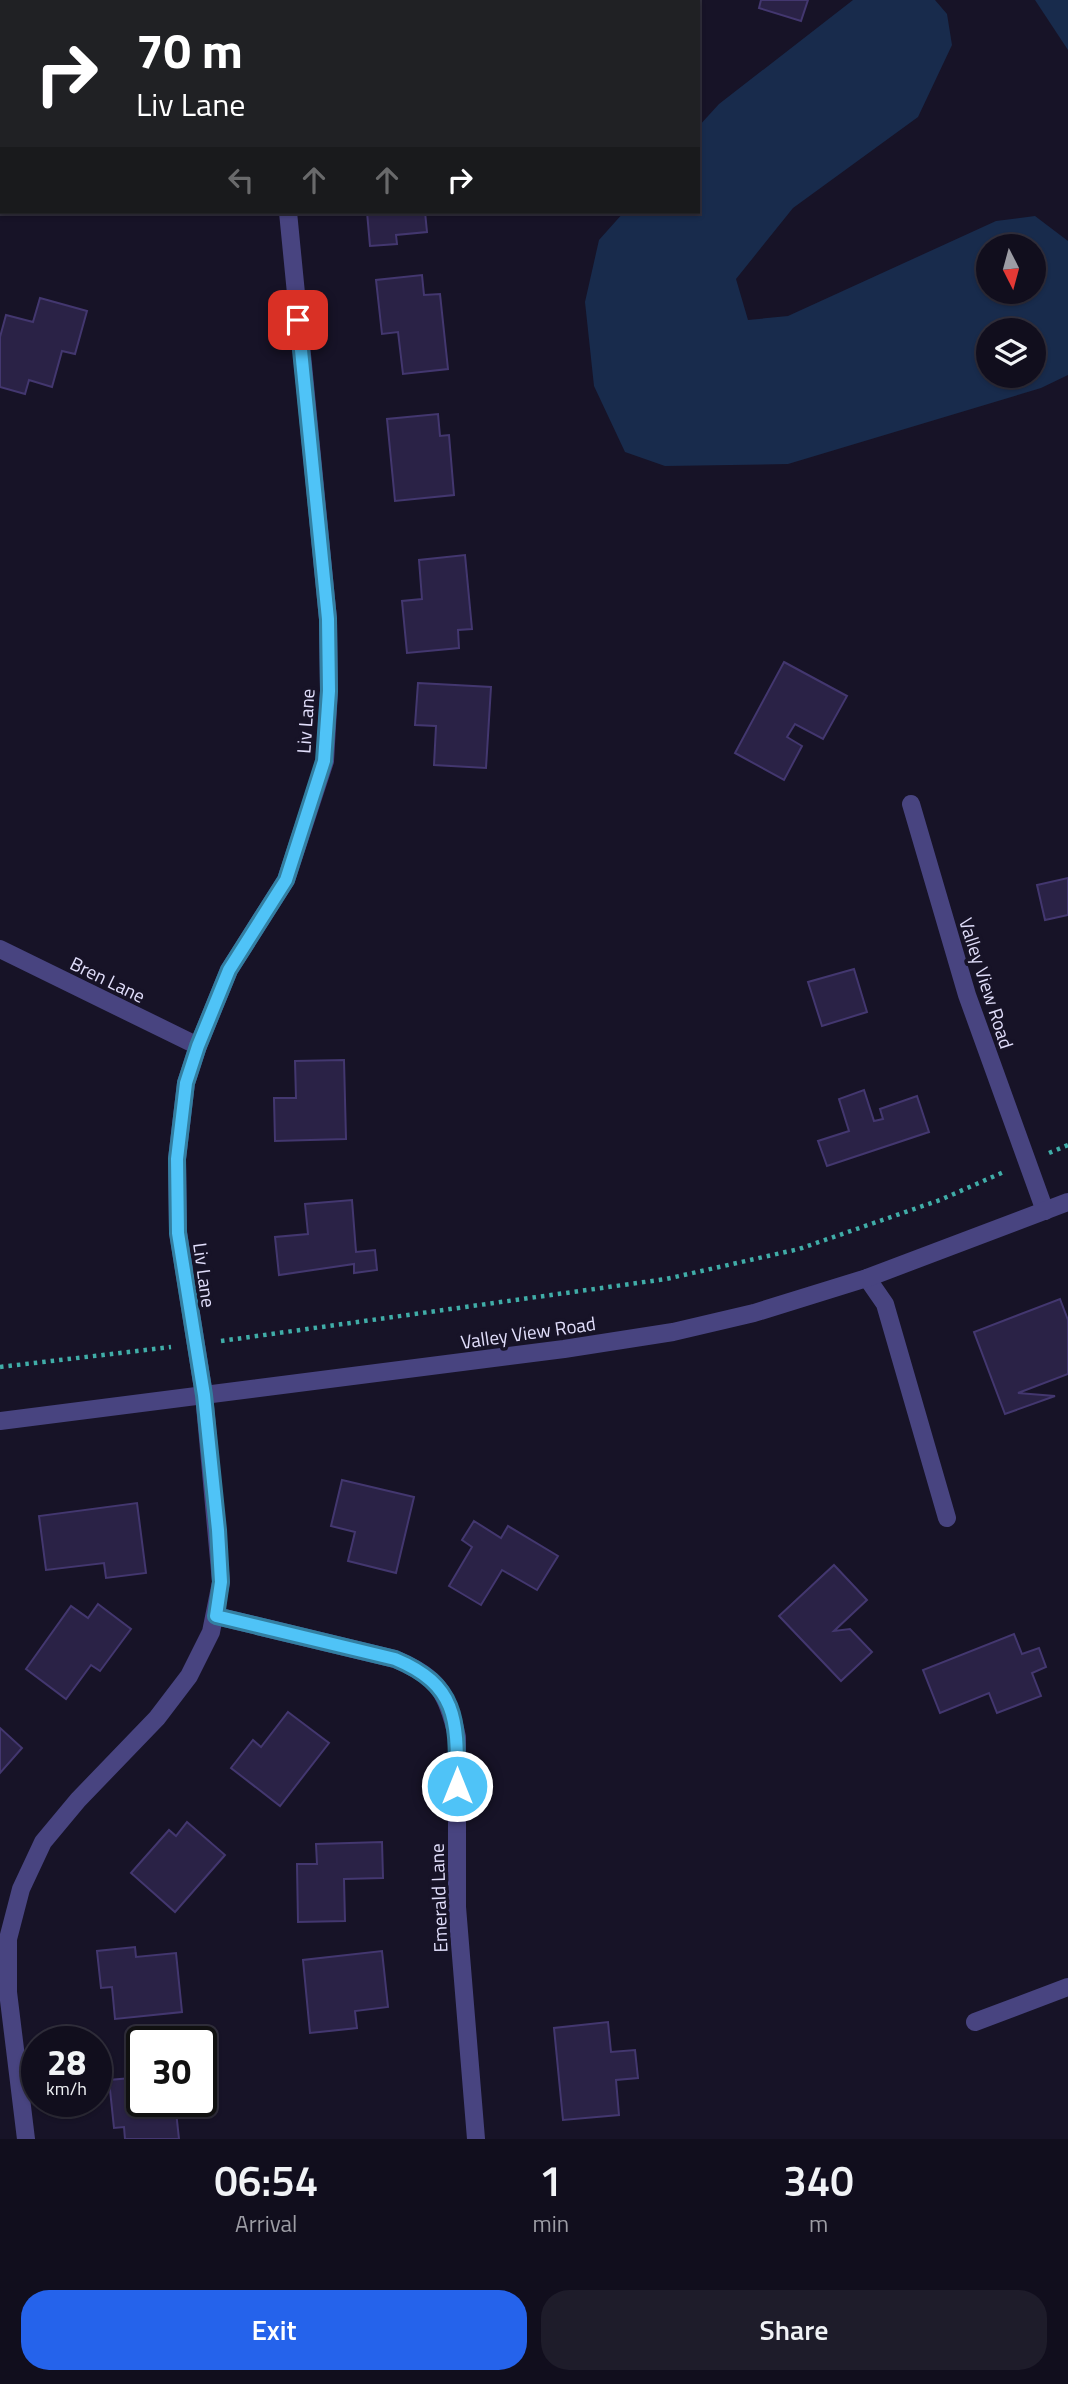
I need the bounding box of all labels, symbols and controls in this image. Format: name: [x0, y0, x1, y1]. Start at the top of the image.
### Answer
text: 70 m: [136, 12, 243, 87]
icon: right: [21, 28, 112, 119]
text: Liv Lane: [136, 80, 245, 128]
icon: left: [222, 161, 260, 199]
icon: ahead: [295, 161, 333, 199]
icon: ahead: [368, 161, 406, 199]
icon: right: [441, 161, 479, 199]
north arrow: [976, 234, 1046, 304]
map controls: [976, 234, 1046, 388]
pin: [268, 290, 328, 350]
icon: arrive: [279, 301, 317, 339]
button: layers: [976, 318, 1046, 388]
street label: Liv Lane: [288, 688, 322, 754]
street label: Valley View Road: [952, 914, 1022, 1052]
street label: Bren Lane: [65, 948, 151, 1010]
street label: Liv Lane: [186, 1241, 224, 1309]
street label: Valley View Road: [459, 1308, 597, 1356]
position arrow: [420, 1749, 494, 1823]
street label: Emerald Lane: [422, 1843, 454, 1953]
speed limit sign: 30: [126, 2026, 217, 2117]
text: 28: [47, 2035, 86, 2089]
text: km/h: [46, 2075, 87, 2102]
text: 06:54: [214, 2148, 318, 2212]
text: 1: [539, 2148, 563, 2212]
text: 340: [783, 2148, 854, 2212]
text: Arrival: [235, 2206, 297, 2241]
text: min: [532, 2206, 569, 2241]
text: m: [809, 2206, 828, 2241]
button: Exit: [21, 2290, 527, 2370]
button: Share: [541, 2290, 1047, 2370]

